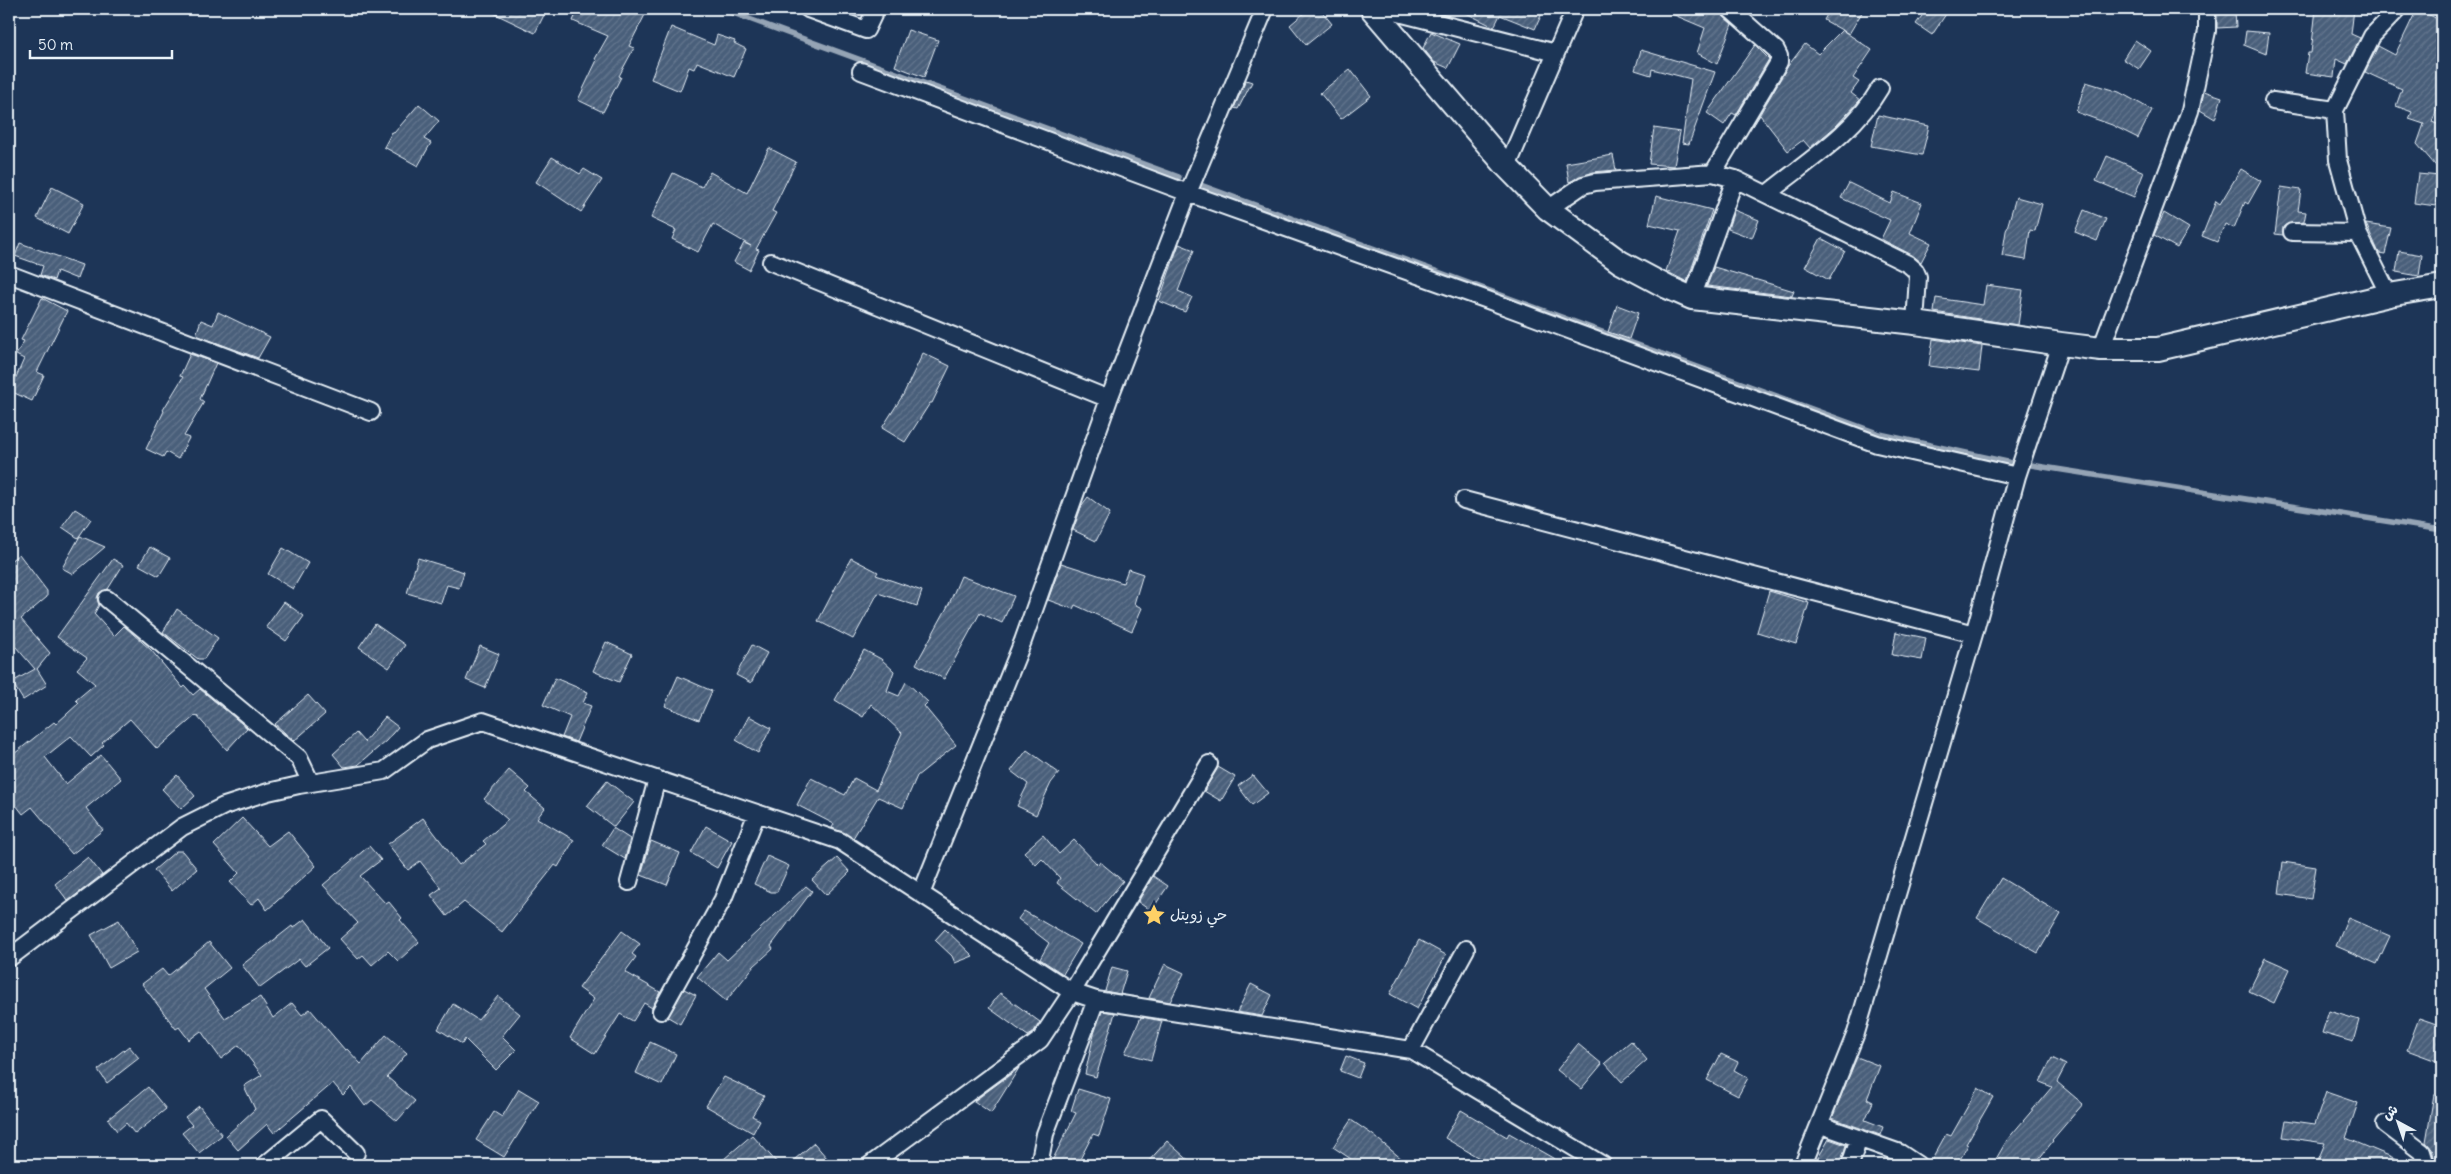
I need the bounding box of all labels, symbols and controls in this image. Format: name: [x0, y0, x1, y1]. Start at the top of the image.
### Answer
scale bar: [30, 28, 172, 60]
text: 50 m: [38, 35, 73, 54]
place icon: حي زويتل: [1141, 902, 1167, 928]
place label: حي زويتل: [1170, 905, 1227, 928]
north arrow: [2374, 1096, 2424, 1146]
text: ش: [2378, 1100, 2401, 1124]

